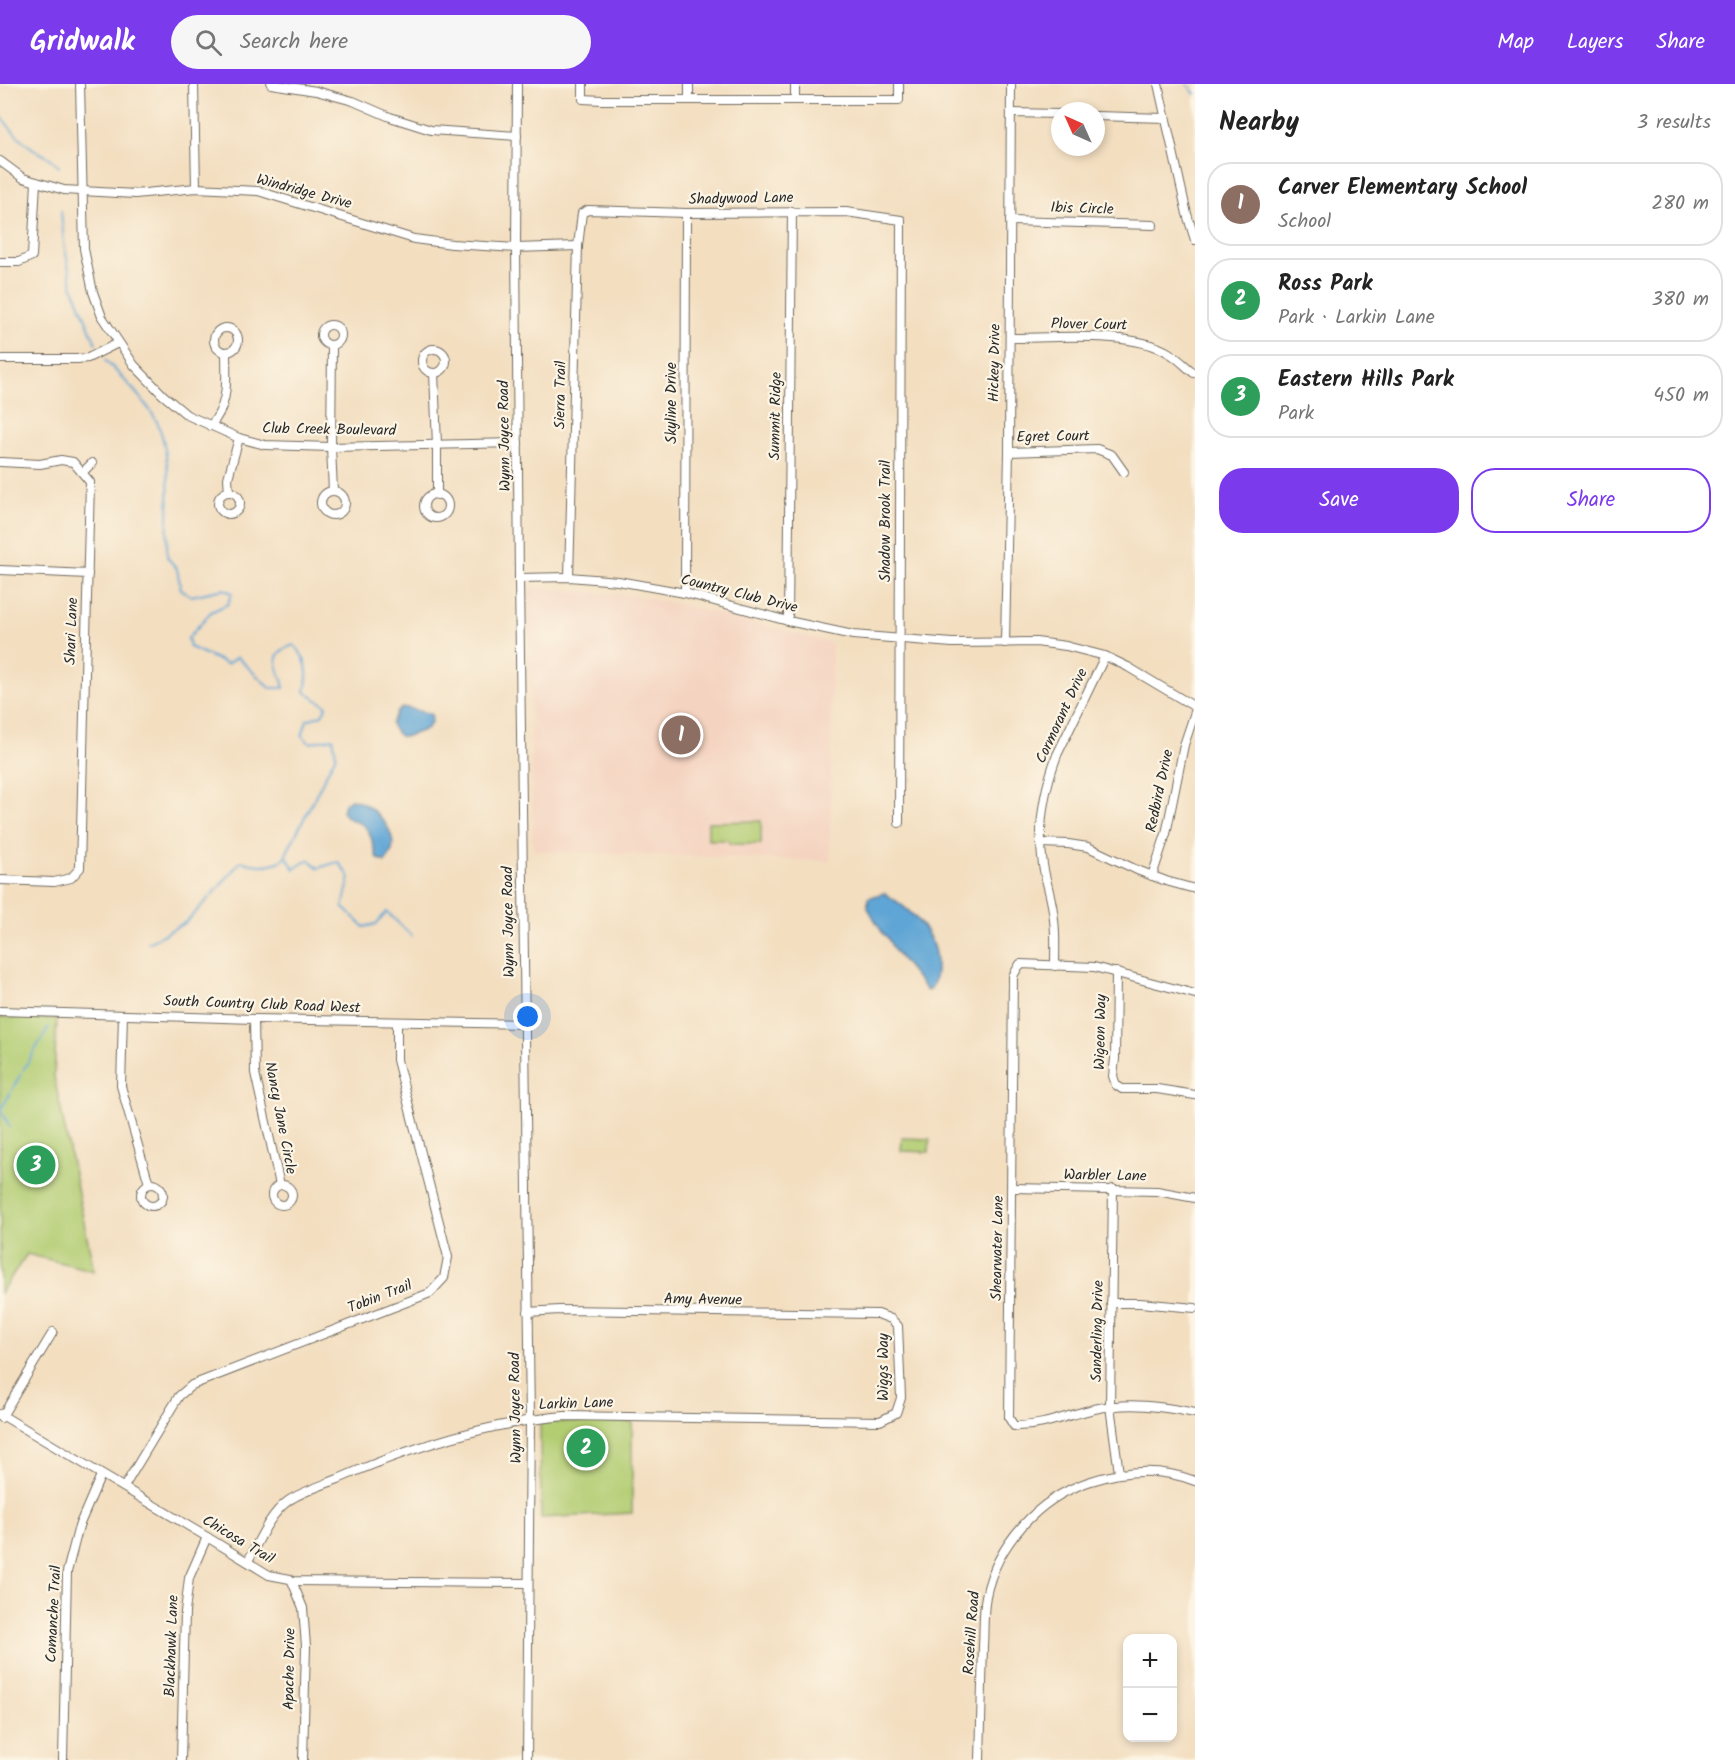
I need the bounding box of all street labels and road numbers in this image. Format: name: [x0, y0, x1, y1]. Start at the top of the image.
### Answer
street label: Windridge Drive: [254, 168, 355, 216]
street label: Shadywood Lane: [688, 186, 794, 212]
street label: Ibis Circle: [1050, 196, 1114, 222]
street label: Plover Court: [1051, 312, 1128, 338]
street label: Hickey Drive: [982, 323, 1008, 402]
street label: Sierra Trail: [548, 360, 574, 429]
street label: Skyline Drive: [660, 362, 684, 444]
street label: Summit Ridge: [763, 371, 789, 460]
street label: Wynn Joyce Road: [492, 380, 518, 492]
street label: Club Creek Boulevard: [262, 417, 397, 443]
street label: Egret Court: [1016, 424, 1090, 450]
street label: Shadow Brook Trail: [874, 460, 898, 582]
street label: Country Club Drive: [678, 568, 800, 620]
street label: Shari Lane: [59, 597, 85, 665]
street label: Cormorant Drive: [1029, 664, 1095, 768]
street label: Redbird Drive: [1140, 747, 1181, 835]
street label: Wynn Joyce Road: [496, 866, 522, 978]
street label: South Country Club Road West: [163, 990, 361, 1020]
street label: Wigeon Way: [1088, 993, 1114, 1070]
street label: Nancy Jane Circle: [257, 1060, 303, 1177]
street label: Warbler Lane: [1063, 1163, 1147, 1189]
street label: Shearwater Lane: [985, 1195, 1011, 1301]
street label: Tobin Trail: [344, 1274, 416, 1320]
street label: Sanderling Drive: [1085, 1280, 1111, 1382]
street label: Amy Avenue: [664, 1287, 743, 1313]
street label: Wiggs Way: [872, 1332, 896, 1401]
street label: Wynn Joyce Road: [503, 1352, 529, 1464]
street label: Larkin Lane: [538, 1391, 614, 1417]
street label: Chicosa Trail: [197, 1509, 279, 1571]
street label: Comanche Trail: [39, 1564, 69, 1663]
street label: Rosehill Road: [957, 1590, 987, 1676]
street label: Blackhawk Lane: [158, 1594, 186, 1697]
street label: Apache Drive: [277, 1628, 303, 1710]

